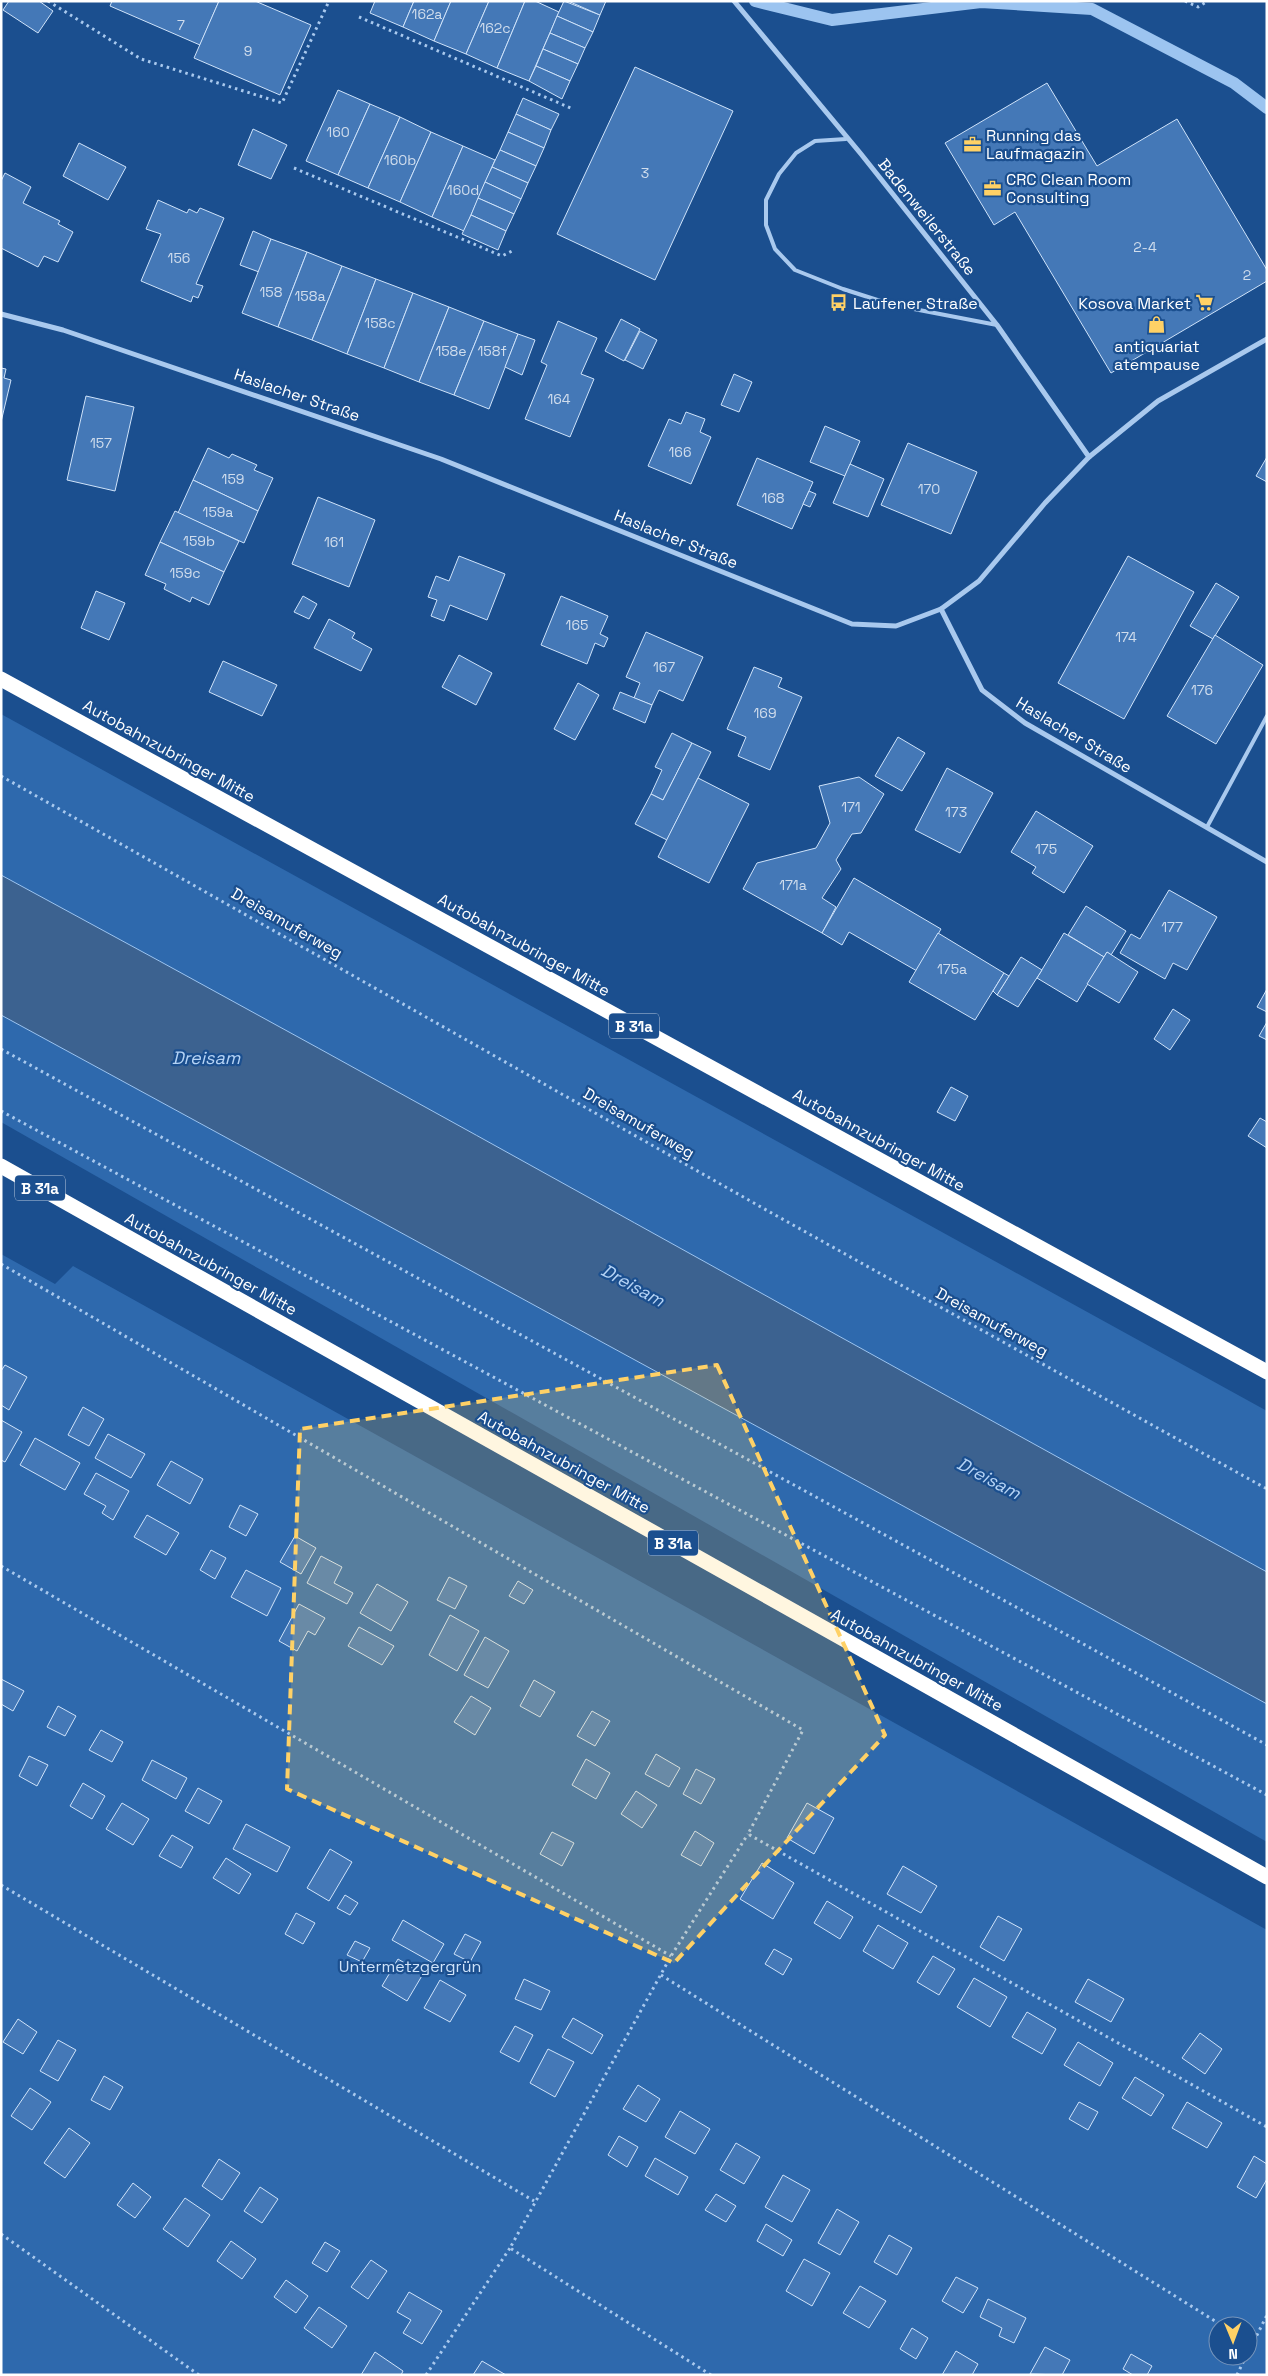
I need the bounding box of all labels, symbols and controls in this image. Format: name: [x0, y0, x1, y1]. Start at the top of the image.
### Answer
house number: 162a: [412, 5, 442, 23]
house number: 7: [177, 16, 185, 34]
house number: 162c: [479, 19, 511, 37]
house number: 9: [244, 42, 252, 60]
house number: 160: [326, 123, 350, 141]
place label: Running das Laufmagazin: [986, 125, 1085, 164]
office icon: Running das Laufmagazin: [962, 134, 982, 154]
house number: 160b: [384, 151, 416, 169]
street label: Badenweilerstraße: [873, 154, 981, 280]
house number: 3: [641, 164, 649, 182]
place label: CRC Clean Room Consulting: [1006, 169, 1131, 208]
office icon: CRC Clean Room Consulting: [982, 178, 1002, 198]
house number: 160d: [447, 181, 479, 199]
house number: 2-4: [1133, 238, 1157, 256]
house number: 156: [168, 249, 190, 267]
house number: 2: [1243, 266, 1251, 284]
house number: 158: [260, 283, 283, 301]
house number: 158a: [294, 287, 326, 305]
bus stop icon: Laufener Straße: [829, 293, 849, 313]
place label: Laufener Straße: [853, 293, 978, 314]
place label: Kosova Market: [1078, 293, 1191, 314]
supermarket icon: Kosova Market: [1195, 293, 1215, 313]
house number: 158c: [364, 314, 396, 332]
shop icon: antiquariat atempause: [1147, 315, 1167, 335]
place label: antiquariat atempause: [1114, 336, 1200, 375]
house number: 158e: [435, 342, 467, 360]
house number: 158f: [477, 342, 507, 360]
street label: Haslacher Straße: [231, 364, 363, 426]
house number: 164: [547, 390, 571, 408]
house number: 157: [90, 434, 112, 452]
house number: 166: [669, 443, 692, 461]
house number: 159: [222, 470, 244, 488]
house number: 170: [918, 480, 940, 498]
house number: 168: [761, 489, 785, 507]
house number: 159a: [203, 503, 233, 521]
street label: Haslacher Straße: [611, 505, 741, 573]
house number: 159b: [183, 532, 215, 550]
house number: 161: [324, 533, 344, 551]
house number: 159c: [169, 564, 201, 582]
house number: 165: [566, 616, 588, 634]
house number: 174: [1115, 628, 1137, 646]
house number: 167: [653, 658, 675, 676]
house number: 176: [1191, 681, 1213, 699]
street label: Haslacher Straße: [1012, 692, 1136, 778]
street label: Autobahnzubringer Mitte: [79, 695, 259, 807]
house number: 169: [754, 704, 777, 722]
house number: 171: [841, 798, 861, 816]
house number: 173: [945, 803, 967, 821]
house number: 175: [1035, 840, 1057, 858]
house number: 171a: [779, 876, 807, 894]
street label: Dreisamuferweg: [227, 883, 347, 963]
street label: Autobahnzubringer Mitte: [434, 889, 614, 1001]
house number: 177: [1161, 918, 1183, 936]
house number: 175a: [937, 960, 967, 978]
road number: B 31a: [609, 1014, 659, 1038]
water label: Dreisam: [172, 1046, 241, 1069]
street label: Dreisamuferweg: [579, 1083, 699, 1163]
street label: Autobahnzubringer Mitte: [789, 1084, 969, 1196]
road number: B 31a: [15, 1176, 65, 1200]
street label: Autobahnzubringer Mitte: [121, 1208, 301, 1320]
water label: Dreisam: [597, 1258, 669, 1312]
street label: Dreisamuferweg: [932, 1282, 1052, 1362]
street label: Autobahnzubringer Mitte: [474, 1406, 654, 1518]
water label: Dreisam: [953, 1452, 1025, 1505]
road number: B 31a: [648, 1530, 698, 1556]
street label: Autobahnzubringer Mitte: [827, 1604, 1007, 1716]
park label: Untermetzgergrün: [339, 1956, 481, 1977]
north arrow: [1208, 2316, 1258, 2366]
text: N: [1228, 2345, 1238, 2363]

